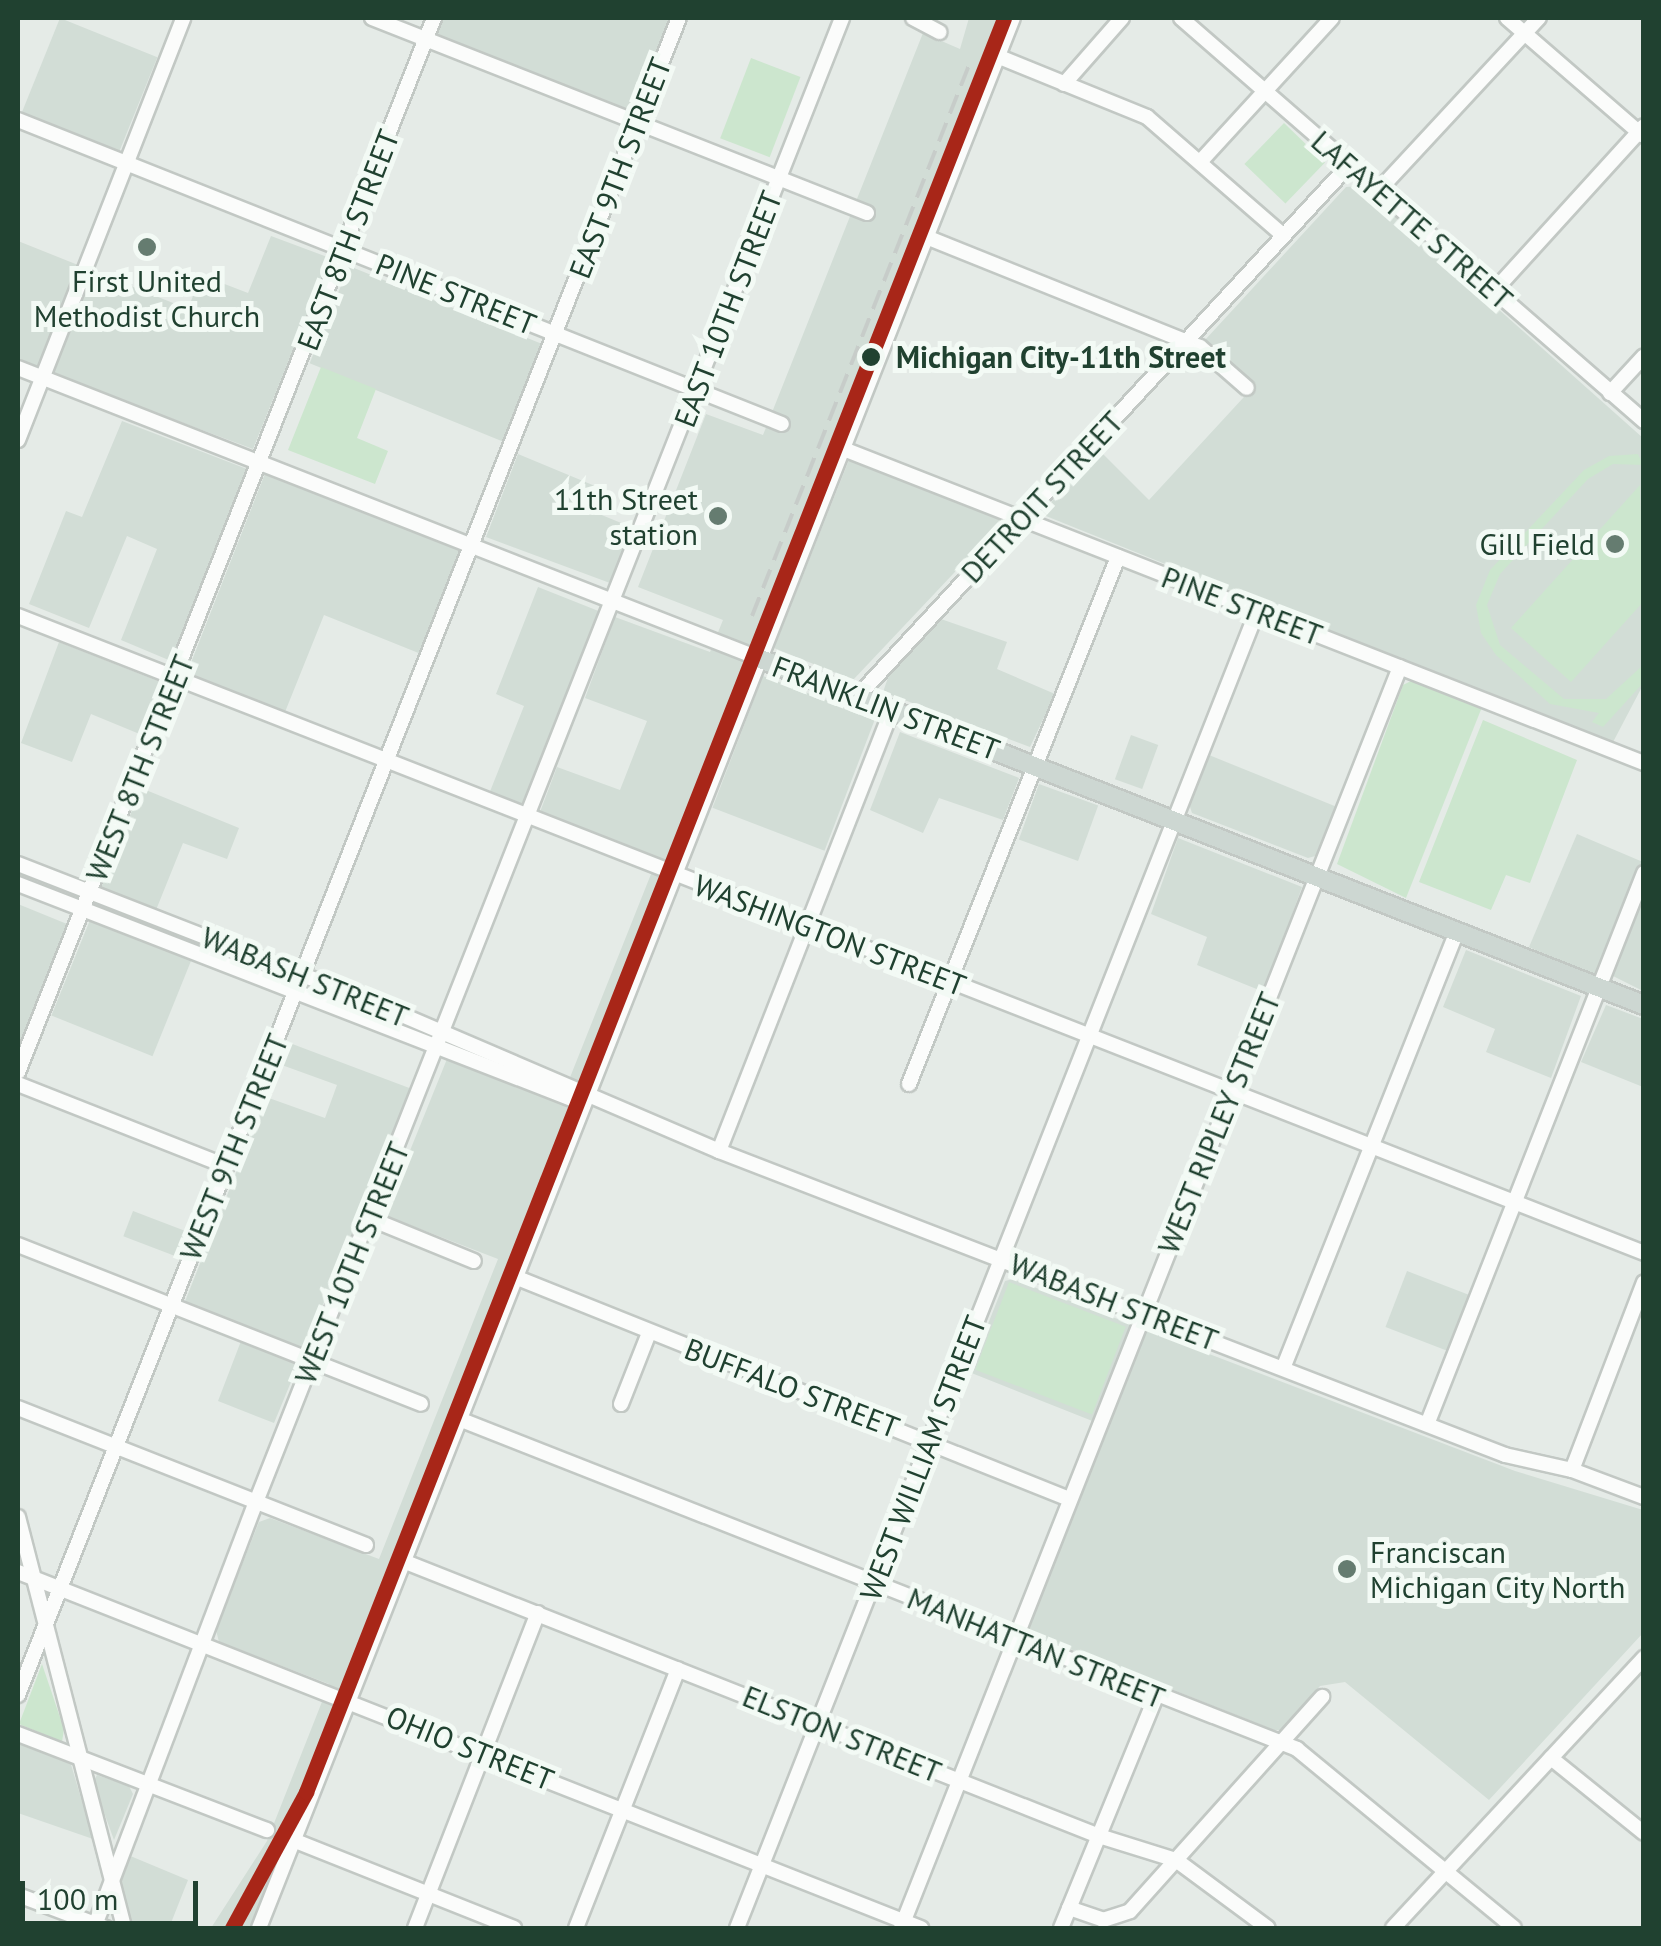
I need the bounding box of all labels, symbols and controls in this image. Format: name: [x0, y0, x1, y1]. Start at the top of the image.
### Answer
street label: EAST 9TH STREET: [561, 52, 679, 284]
street label: LAFAYETTE STREET: [1304, 123, 1520, 317]
street label: EAST 8TH STREET: [289, 124, 407, 356]
street label: EAST 10TH STREET: [666, 185, 790, 433]
marker: First United Methodist Church: [136, 236, 158, 258]
street label: PINE STREET: [371, 246, 541, 342]
place label: First United Methodist Church: [34, 263, 260, 334]
place label: Michigan City-11th Street: [896, 339, 1226, 375]
marker: Michigan City-11th Street: [855, 341, 887, 373]
street label: DETROIT STREET: [953, 404, 1131, 590]
place label: 11th Street station: [554, 481, 698, 552]
marker: 11th Street station: [707, 505, 729, 527]
place label: Gill Field: [1479, 526, 1595, 562]
marker: Gill Field: [1604, 533, 1626, 555]
street label: PINE STREET: [1157, 559, 1327, 653]
street label: FRANKLIN STREET: [767, 648, 1005, 768]
street label: WEST 8TH STREET: [78, 649, 202, 887]
street label: WASHINGTON STREET: [689, 867, 971, 1003]
street label: WABASH STREET: [196, 919, 414, 1035]
street label: WEST RIPLEY STREET: [1150, 986, 1288, 1260]
street label: WEST 9TH STREET: [172, 1028, 296, 1266]
street label: WEST 10TH STREET: [287, 1137, 417, 1389]
street label: WABASH STREET: [1005, 1246, 1223, 1358]
street label: WEST WILLIAM STREET: [852, 1310, 994, 1606]
street label: BUFFALO STREET: [680, 1331, 904, 1445]
place label: Franciscan Michigan City North: [1370, 1534, 1626, 1604]
marker: Franciscan Michigan City North: [1334, 1556, 1360, 1582]
street label: MANHATTAN STREET: [902, 1580, 1170, 1716]
street label: ELSTON STREET: [738, 1678, 946, 1790]
street label: OHIO STREET: [381, 1698, 559, 1798]
scale bar: [25, 1861, 202, 1923]
text: 100 m: [37, 1879, 118, 1918]

